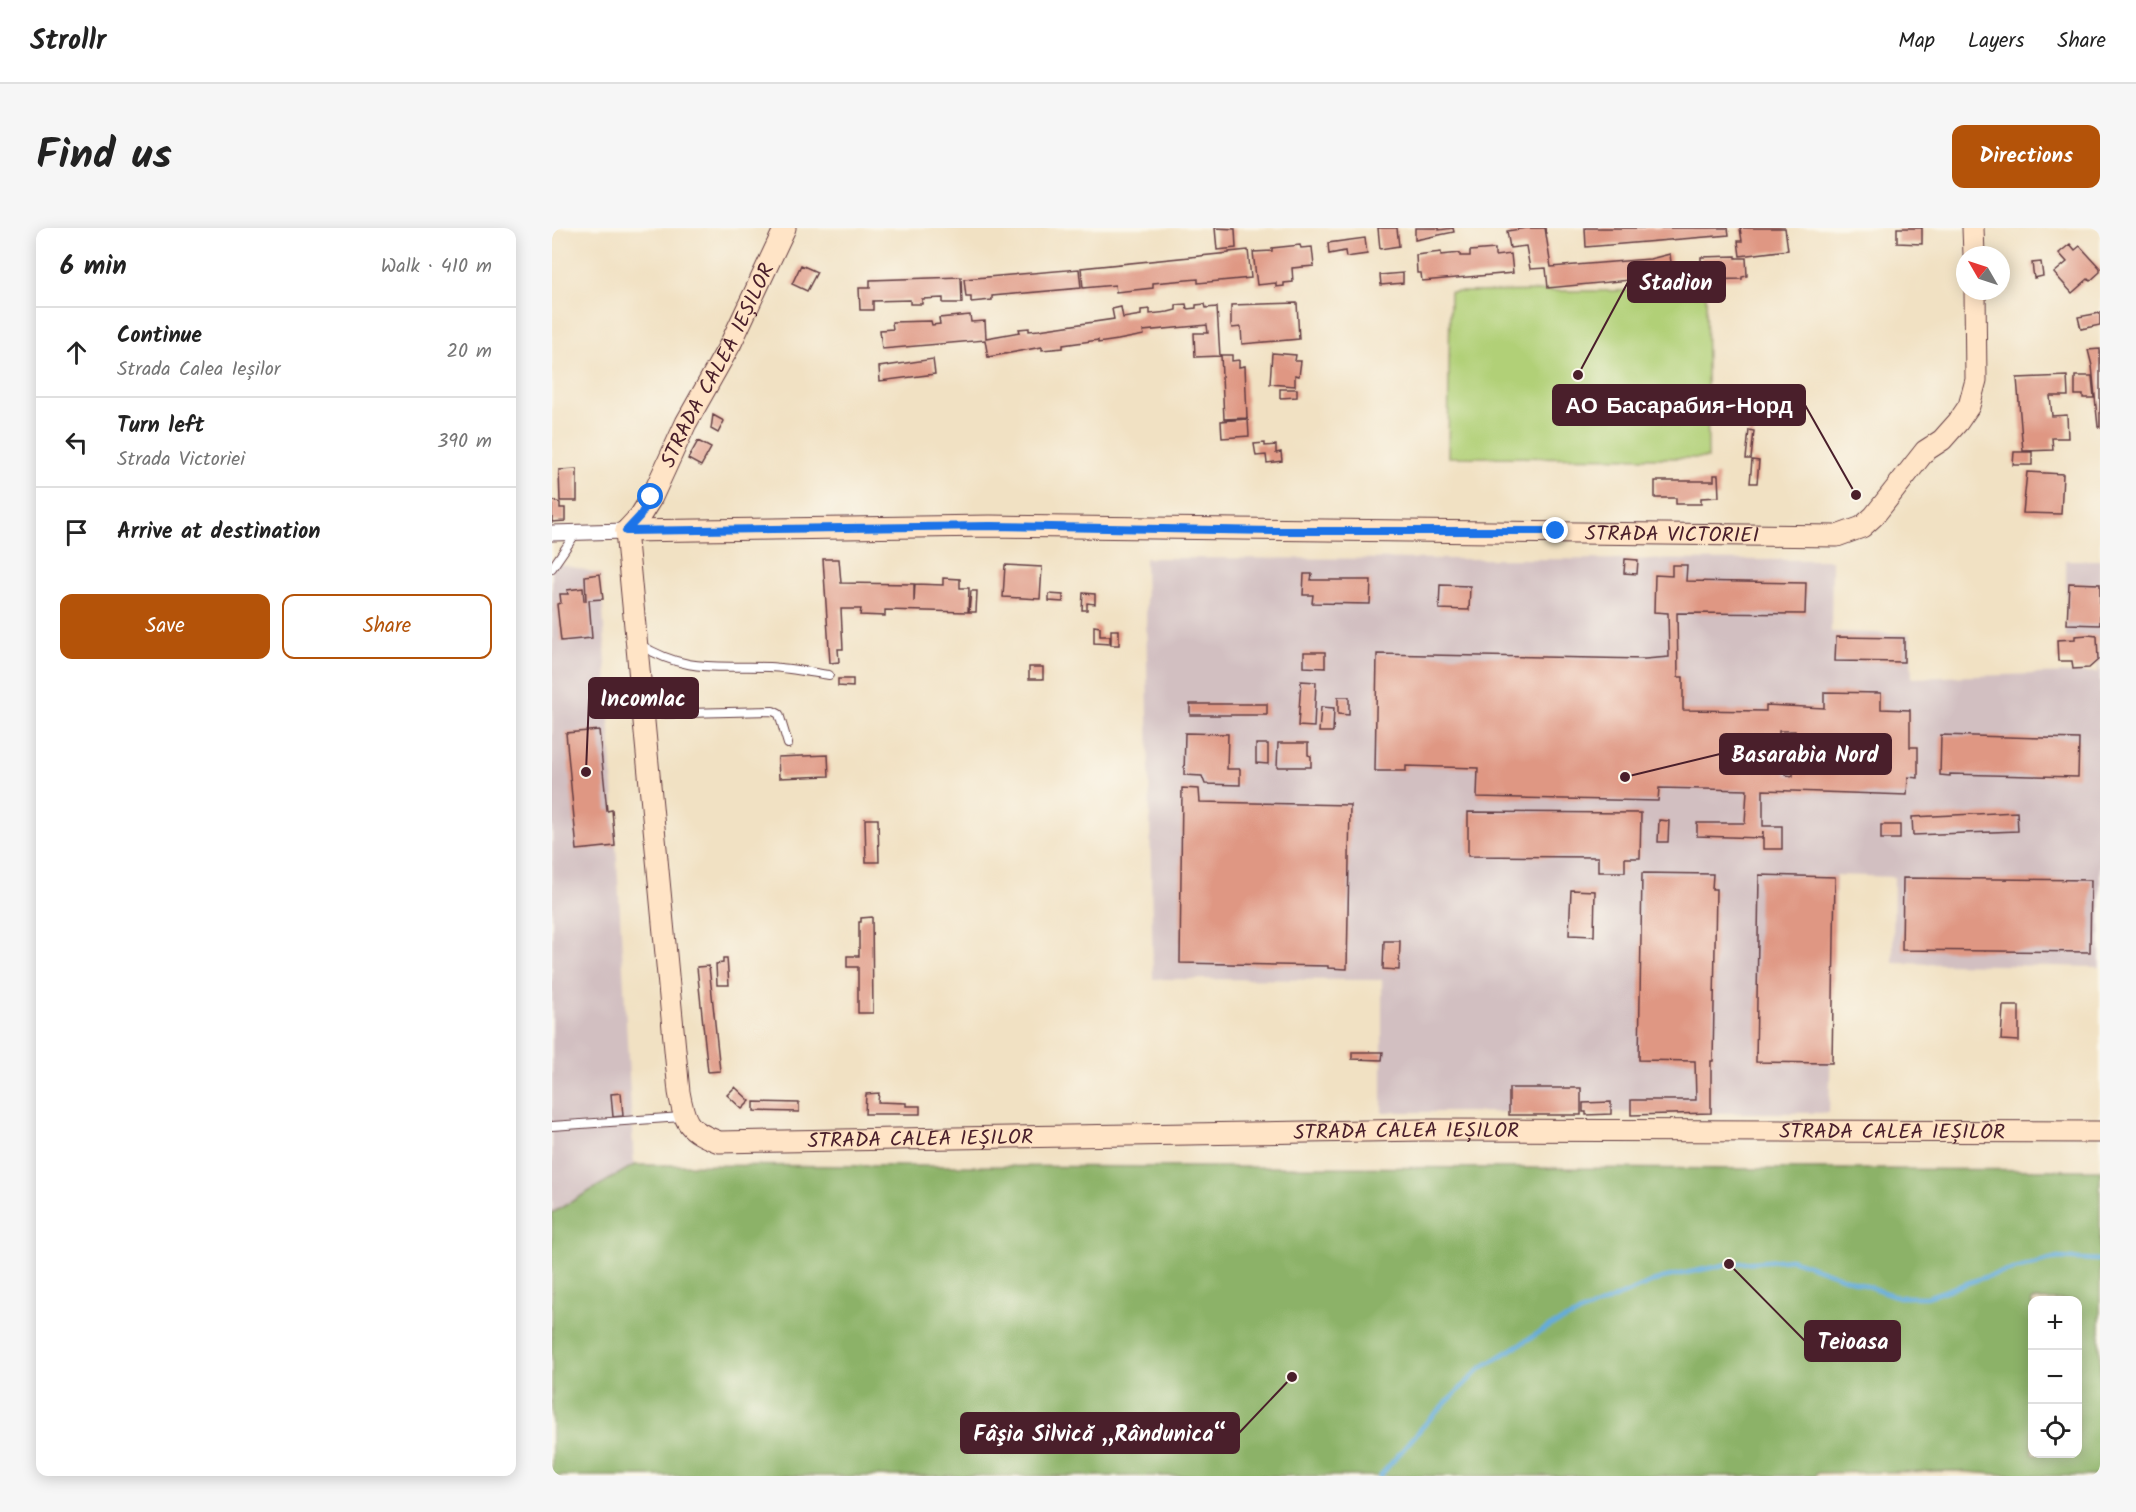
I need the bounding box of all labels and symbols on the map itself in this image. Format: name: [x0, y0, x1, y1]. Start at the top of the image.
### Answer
north arrow: [1956, 246, 2010, 300]
street label: STRADA CALEA IEȘILOR: [653, 258, 784, 474]
callout: Stadion: [1628, 262, 1725, 302]
text: Stadion: [1639, 267, 1713, 302]
callout: АО Басарабия-Норд: [1553, 385, 1805, 425]
text: АО Басарабия-Норд: [1565, 390, 1793, 425]
route start: [637, 483, 663, 509]
route end: [1542, 517, 1568, 543]
street label: STRADA VICTORIEI: [1585, 518, 1759, 553]
callout: Incomlac: [589, 678, 698, 718]
text: Incomlac: [600, 683, 686, 718]
callout: Basarabia Nord: [1720, 734, 1891, 774]
text: Basarabia Nord: [1731, 739, 1880, 774]
street label: STRADA CALEA IEȘILOR: [1293, 1115, 1519, 1150]
street label: STRADA CALEA IEȘILOR: [1779, 1116, 2005, 1150]
street label: STRADA CALEA IEȘILOR: [807, 1122, 1033, 1158]
callout: Teioasa: [1805, 1321, 1900, 1361]
text: Teioasa: [1817, 1326, 1889, 1361]
callout: Fâşia Silvică „Rândunica“: [961, 1413, 1239, 1453]
text: Fâşia Silvică „Rândunica“: [973, 1418, 1227, 1453]

